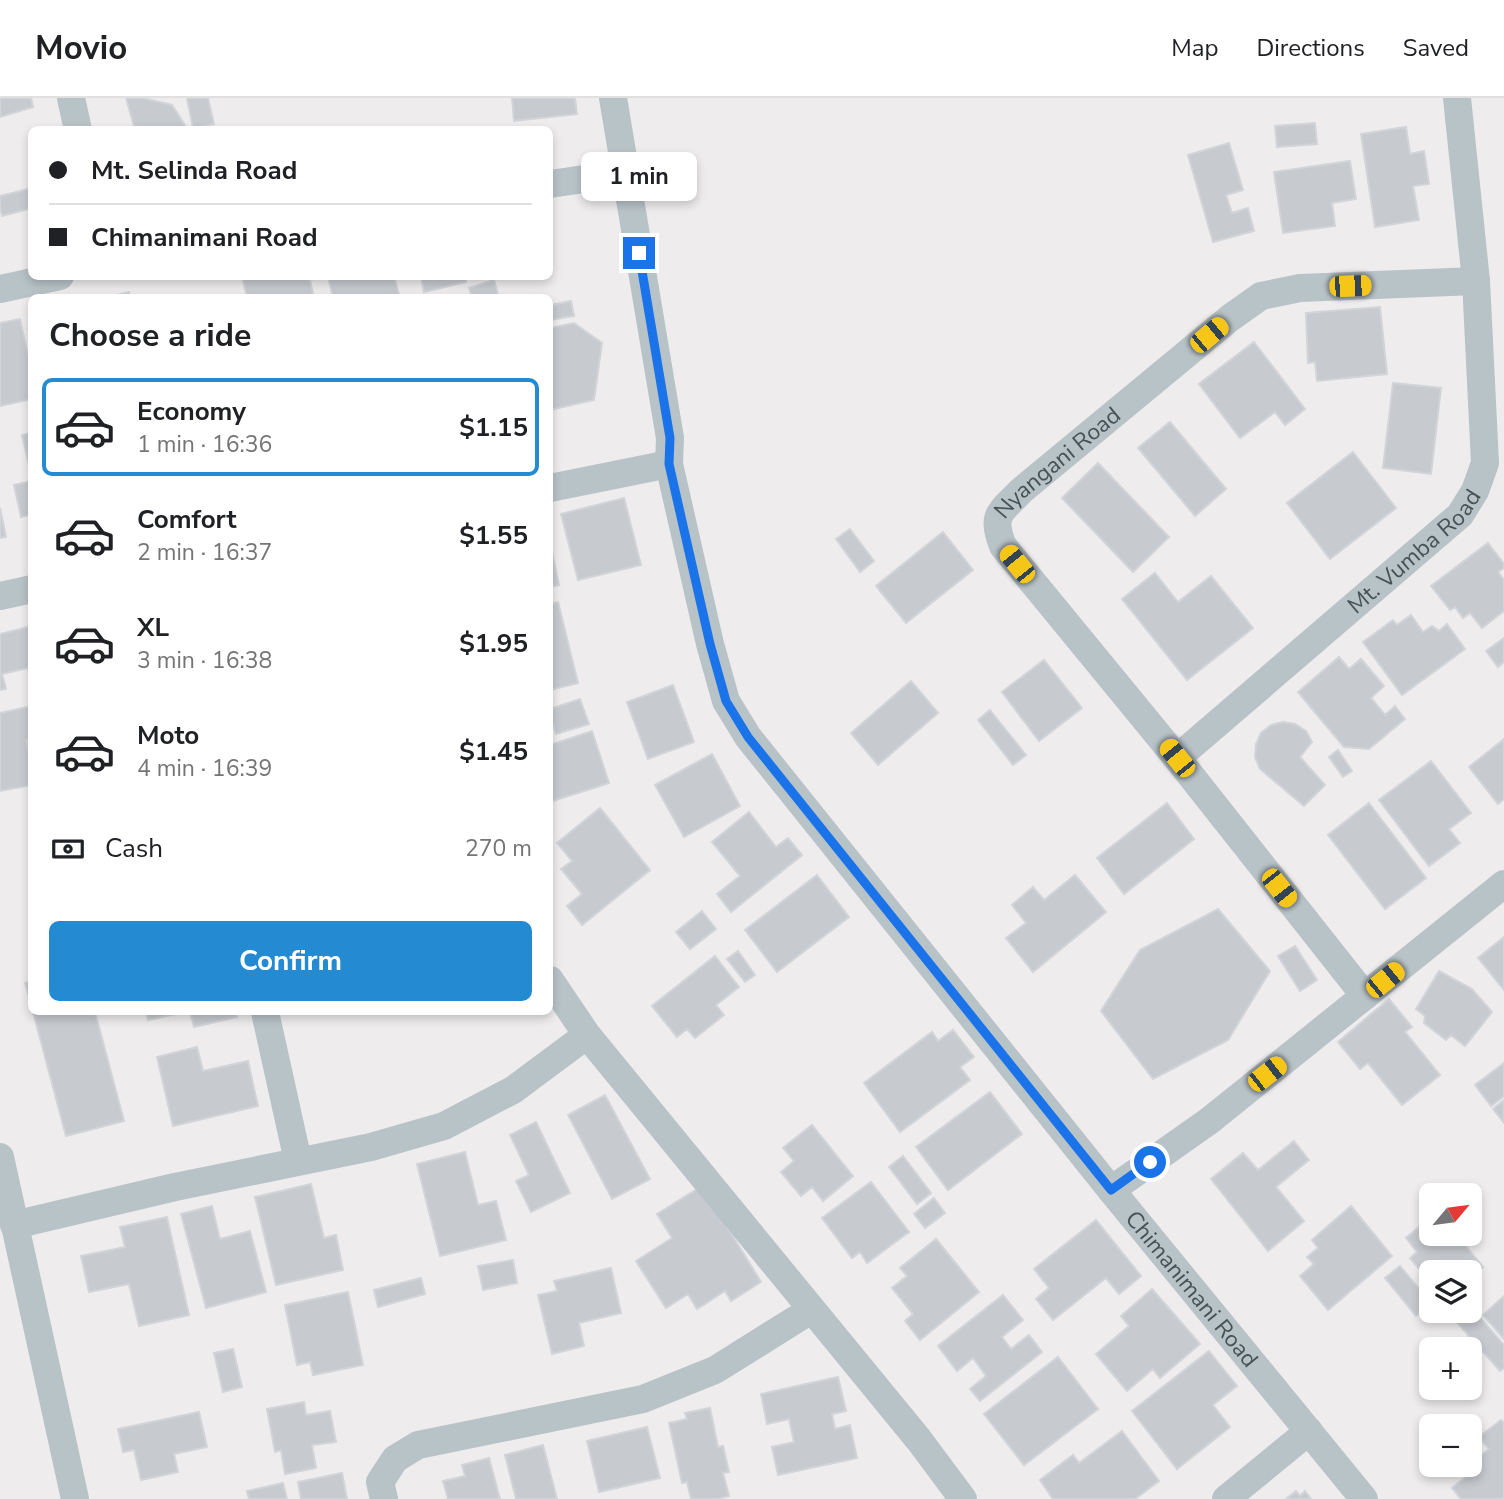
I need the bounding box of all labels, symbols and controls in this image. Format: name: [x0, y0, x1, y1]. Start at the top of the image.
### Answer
text: Movio: [35, 26, 127, 71]
text: Map: [1171, 32, 1218, 64]
text: Directions: [1256, 32, 1365, 64]
text: Saved: [1403, 32, 1469, 64]
callout: 1 min: [581, 152, 697, 200]
text: Mt. Selinda Road: [91, 153, 297, 188]
text: 1 min: [609, 161, 669, 192]
text: Chimanimani Road: [91, 220, 318, 255]
route end: [623, 237, 655, 269]
car: [1329, 275, 1372, 297]
car: [1187, 313, 1232, 357]
text: Choose a ride: [49, 314, 251, 357]
text: Economy: [137, 394, 246, 429]
icon: car: [53, 396, 116, 459]
street label: Nyangani Road: [987, 399, 1127, 525]
text: $1.15: [459, 410, 528, 445]
text: 1 min · 16:36: [137, 429, 272, 460]
street label: Mt. Vumba Road: [1341, 483, 1488, 620]
text: Comfort: [137, 502, 237, 537]
icon: car: [53, 504, 116, 567]
text: $1.55: [459, 518, 528, 553]
text: 2 min · 16:37: [137, 537, 272, 568]
car: [996, 541, 1039, 587]
text: XL: [137, 610, 169, 645]
icon: car: [53, 612, 116, 675]
text: $1.95: [459, 626, 528, 661]
text: 3 min · 16:38: [137, 645, 272, 676]
text: Moto: [137, 718, 199, 753]
icon: car: [53, 720, 116, 783]
text: $1.45: [459, 734, 528, 769]
car: [1156, 735, 1199, 781]
text: 4 min · 16:39: [137, 753, 272, 784]
icon: cash: [49, 830, 87, 868]
text: Cash: [105, 831, 163, 866]
text: 270 m: [465, 833, 532, 864]
car: [1258, 865, 1301, 911]
button: Confirm: [49, 921, 532, 1001]
car: [1363, 959, 1408, 1001]
car: [1244, 1053, 1291, 1095]
route start: [1134, 1146, 1166, 1178]
north arrow: [1419, 1183, 1482, 1246]
map controls: [1419, 1183, 1482, 1477]
street label: Chimanimani Road: [1118, 1204, 1265, 1374]
button: layers: [1419, 1260, 1482, 1323]
button: +: [1419, 1337, 1482, 1400]
button: −: [1419, 1414, 1482, 1477]

